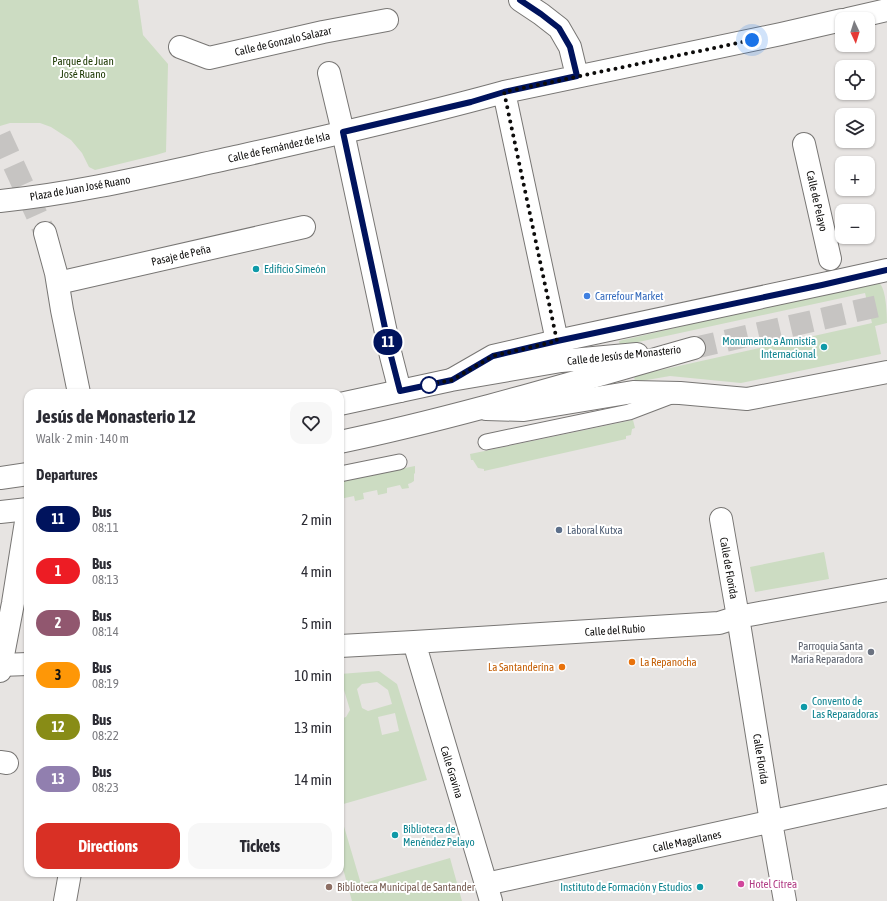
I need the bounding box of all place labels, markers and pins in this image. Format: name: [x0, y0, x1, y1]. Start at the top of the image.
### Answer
place label: Edificio Simeón: [264, 263, 326, 275]
marker: Edificio Simeón: [251, 264, 261, 274]
place label: Carrefour Market: [595, 290, 663, 302]
marker: Carrefour Market: [582, 291, 592, 301]
place label: Monumento a Amnistía Internacional: [722, 335, 816, 360]
marker: Monumento a Amnistía Internacional: [819, 342, 829, 352]
unlabelled marker: [420, 376, 438, 394]
place label: Laboral Kutxa: [567, 524, 623, 536]
marker: Laboral Kutxa: [554, 525, 564, 535]
place label: Parroquia Santa María Reparadora: [791, 640, 863, 665]
marker: Parroquia Santa María Reparadora: [866, 647, 876, 657]
place label: La Repanocha: [640, 656, 697, 668]
marker: La Repanocha: [627, 657, 637, 667]
place label: La Santanderína: [488, 661, 554, 673]
marker: La Santanderína: [557, 662, 567, 672]
place label: Convento de Las Reparadoras: [812, 695, 878, 720]
marker: Convento de Las Reparadoras: [799, 702, 809, 712]
place label: Biblioteca de Menéndez Pelayo: [403, 823, 475, 848]
marker: Biblioteca de Menéndez Pelayo: [390, 830, 400, 840]
place label: Hotel Citrea: [749, 878, 797, 890]
marker: Hotel Citrea: [736, 879, 746, 889]
place label: Biblioteca Municipal de Santander: [337, 881, 476, 893]
place label: Instituto de Formación y Estudios: [560, 881, 692, 893]
marker: Biblioteca Municipal de Santander: [324, 882, 334, 892]
marker: Instituto de Formación y Estudios: [695, 882, 705, 892]

